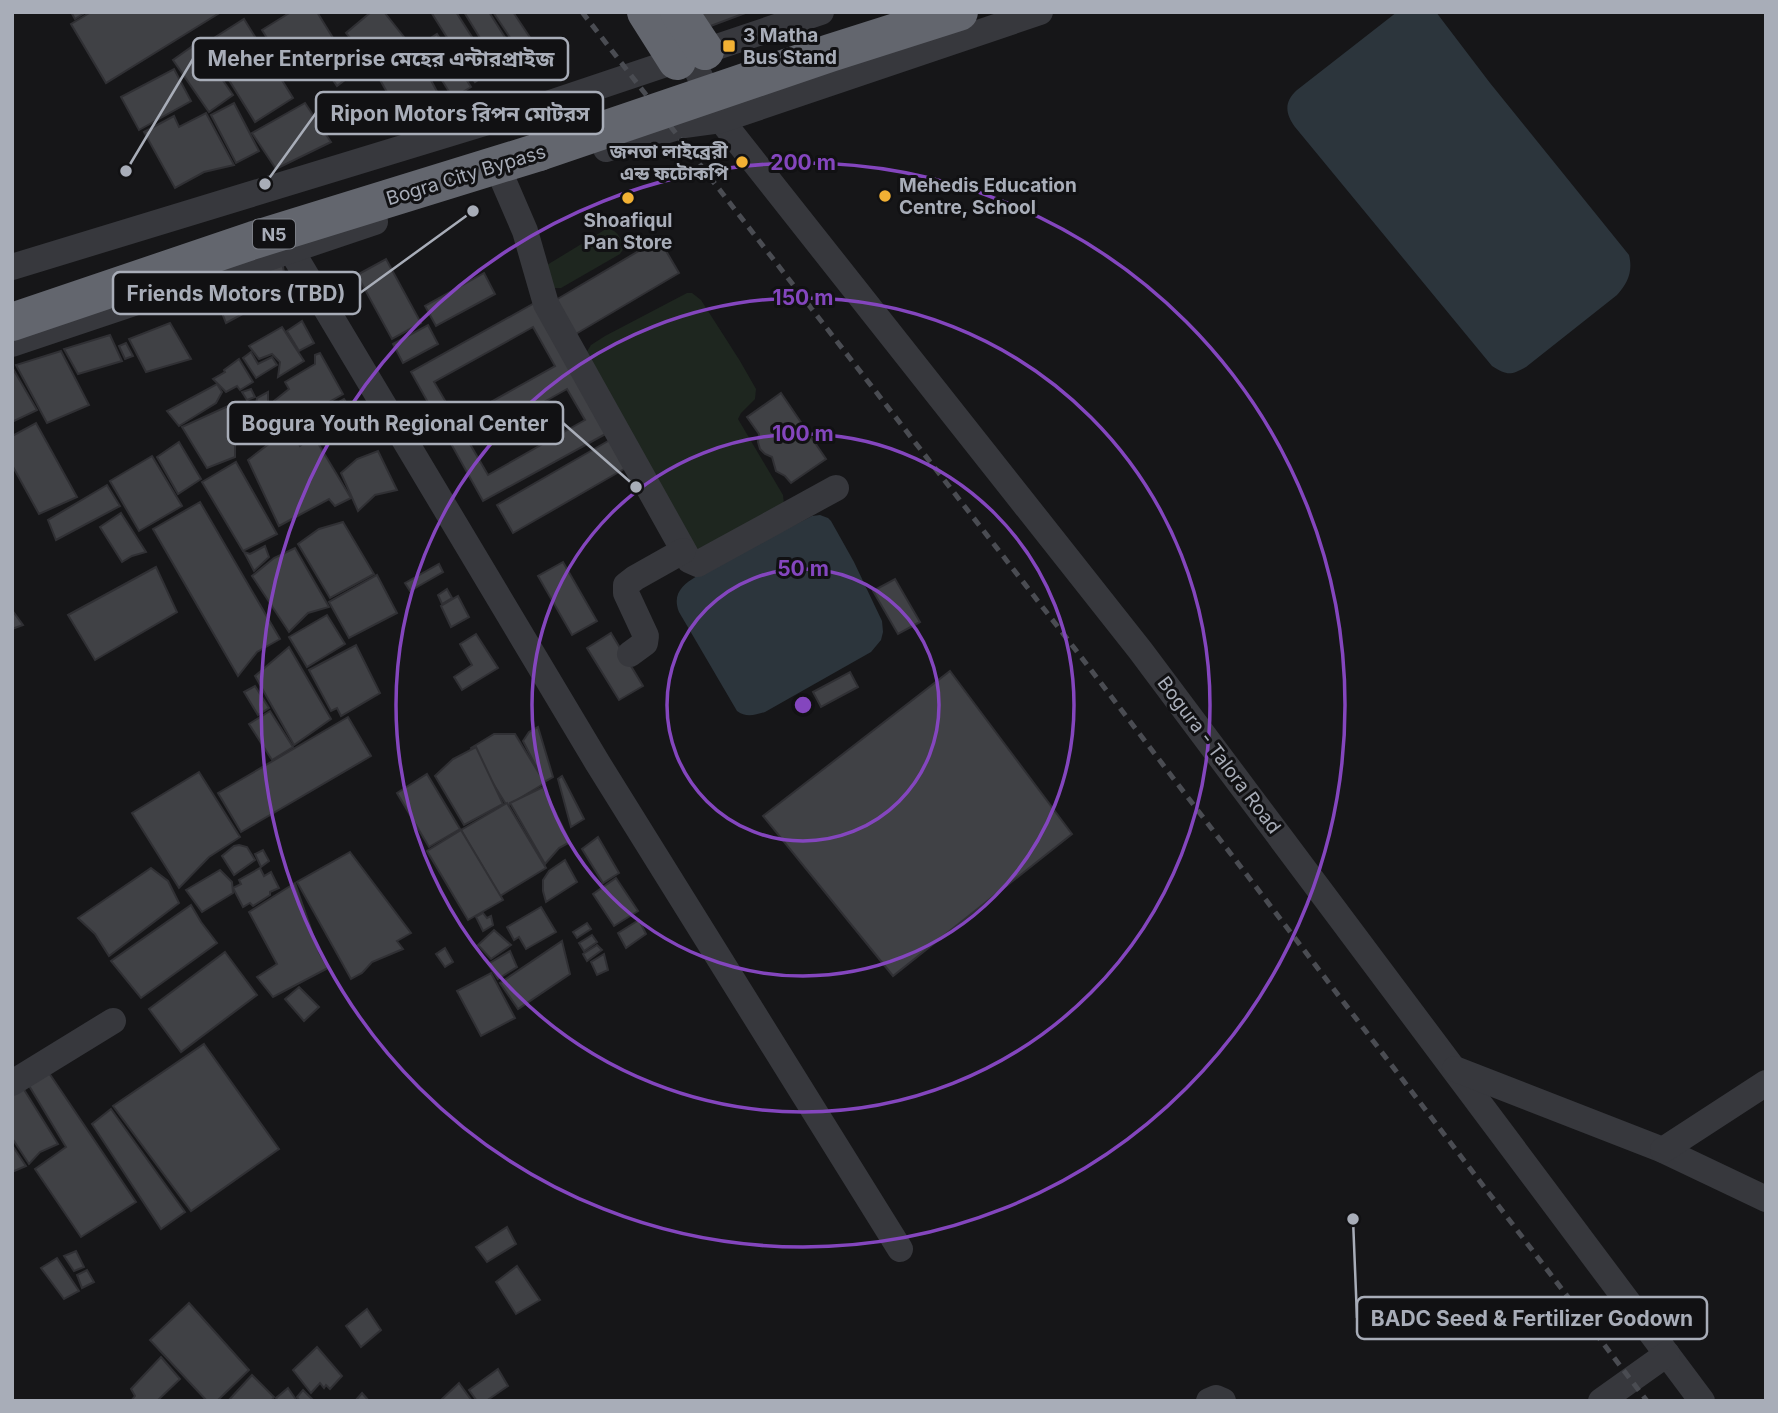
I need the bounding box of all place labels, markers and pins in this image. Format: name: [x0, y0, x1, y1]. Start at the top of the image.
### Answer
place label: 3 Matha Bus Stand: [743, 24, 837, 69]
callout: Meher Enterprise মেহের এন্টারপ্রাইজ: [193, 38, 568, 80]
marker: 3 Matha Bus Stand: [721, 38, 737, 54]
callout: Ripon Motors রিপন মোটরস: [316, 92, 603, 134]
place label: জনতা লাইব্রেরী এন্ড ফটোকপি: [609, 140, 729, 185]
marker: জনতা লাইব্রেরী এন্ড ফটোকপি: [734, 154, 750, 170]
place label: Mehedis Education Centre, School: [899, 174, 1077, 219]
marker: Mehedis Education Centre, School: [877, 188, 893, 204]
marker: Shoafiqul Pan Store: [620, 190, 636, 206]
place label: Shoafiqul Pan Store: [584, 209, 672, 254]
callout: Friends Motors (TBD): [113, 272, 360, 314]
callout: Bogura Youth Regional Center: [228, 402, 563, 444]
centre of rings: [791, 693, 815, 717]
callout: BADC Seed & Fertilizer Godown: [1357, 1297, 1707, 1339]

